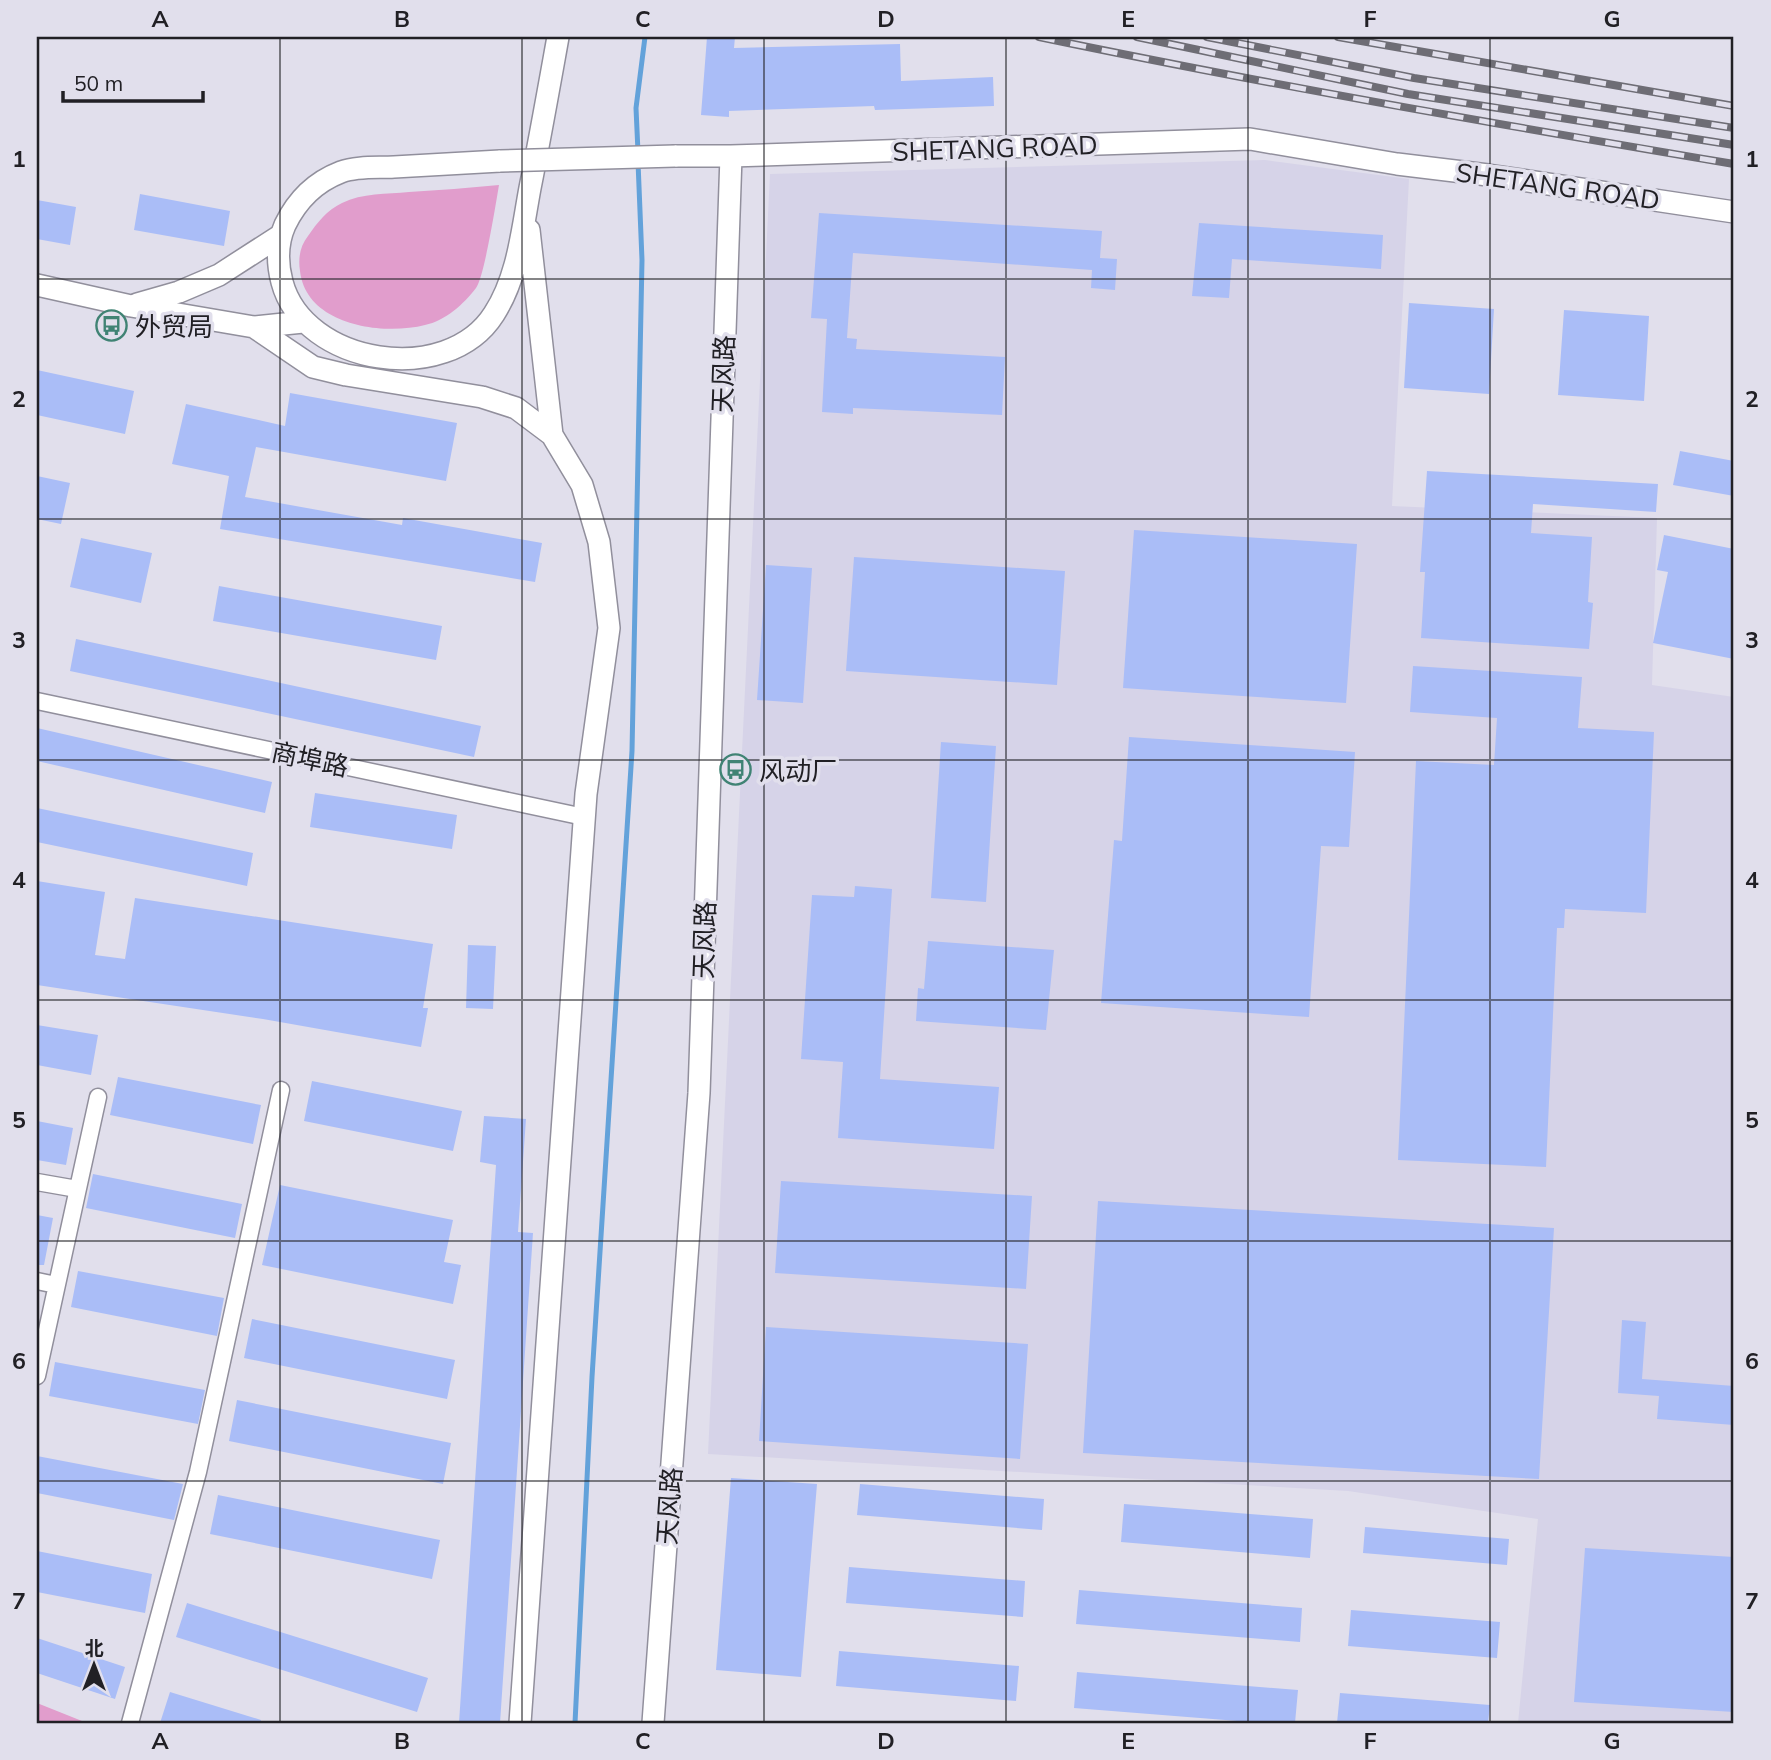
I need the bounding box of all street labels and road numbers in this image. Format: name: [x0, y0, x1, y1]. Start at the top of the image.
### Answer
street label: SHETANG ROAD: [892, 128, 1098, 168]
street label: SHETANG ROAD: [1454, 155, 1662, 217]
street label: 天风路: [705, 334, 741, 414]
street label: 商埠路: [268, 735, 352, 783]
street label: 天风路: [686, 900, 722, 980]
street label: 天风路: [650, 1466, 688, 1546]

